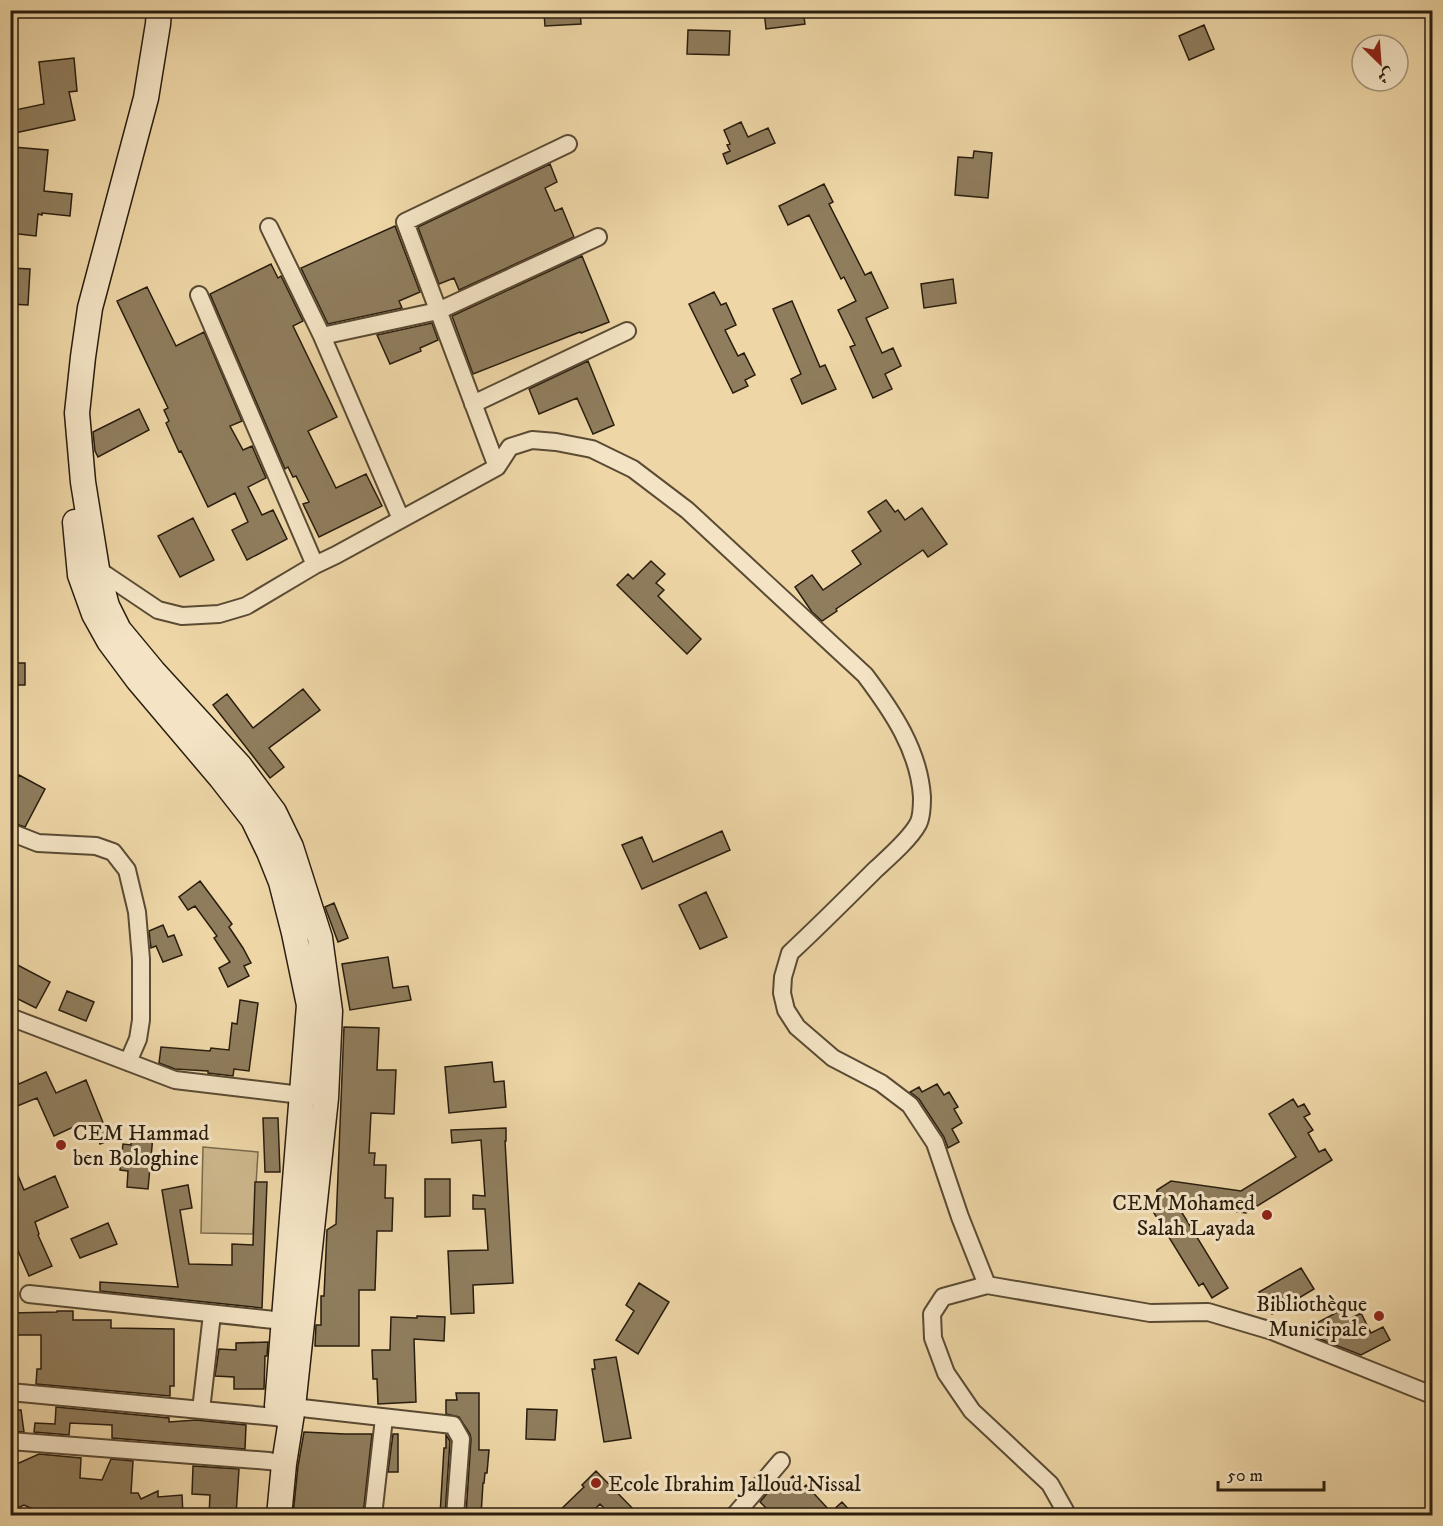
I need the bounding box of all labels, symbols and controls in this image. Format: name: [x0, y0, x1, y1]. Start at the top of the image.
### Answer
north arrow: [1350, 33, 1410, 93]
text: ش: [1374, 63, 1397, 88]
place label: CEM Hammad ben Bologhine: [73, 1120, 209, 1172]
marker: CEM Hammad ben Bologhine: [54, 1138, 68, 1152]
place label: CEM Mohamed Salah Layada: [1112, 1190, 1256, 1242]
marker: CEM Mohamed Salah Layada: [1260, 1208, 1274, 1222]
place label: Bibliothèque Municipale: [1256, 1291, 1367, 1343]
marker: Bibliothèque Municipale: [1372, 1309, 1386, 1323]
scale bar: [1218, 1454, 1324, 1492]
text: 50 m: [1227, 1465, 1263, 1487]
place label: Ecole Ibrahim Jalloud Nissal: [608, 1471, 861, 1498]
marker: Ecole Ibrahim Jalloud Nissal: [589, 1476, 603, 1490]

